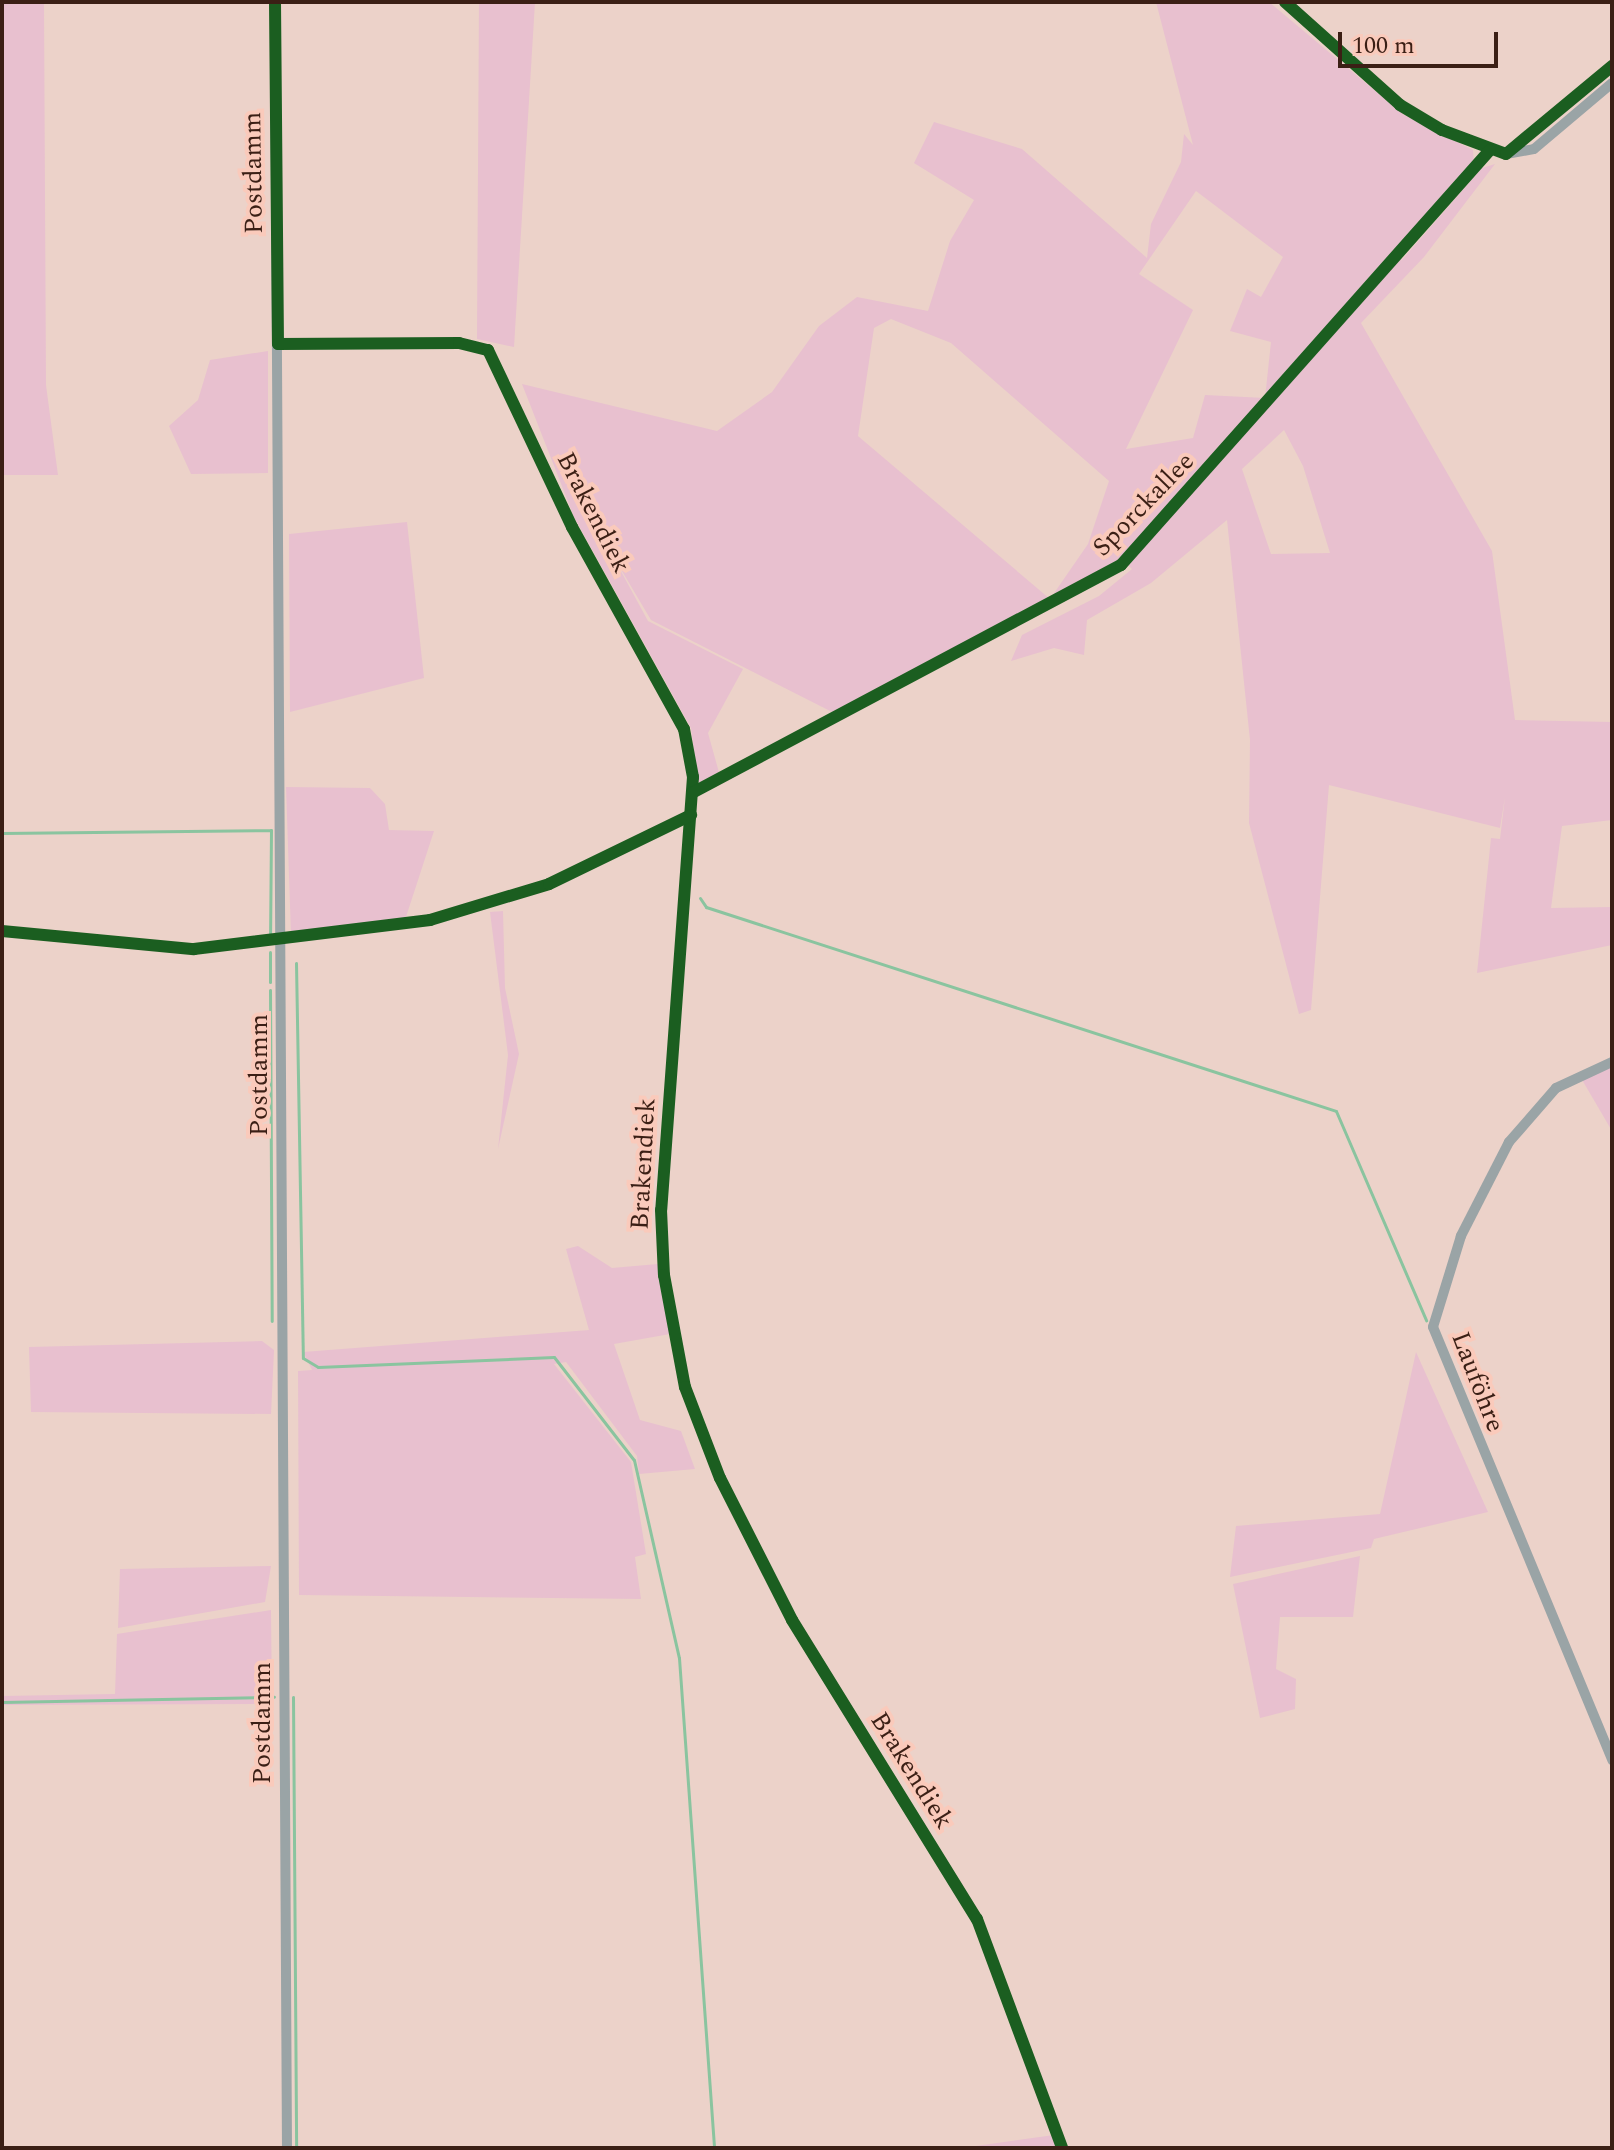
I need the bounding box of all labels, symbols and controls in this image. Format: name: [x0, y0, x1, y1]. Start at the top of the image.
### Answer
scale bar: [1342, 16, 1502, 66]
text: 100 m: [1352, 28, 1415, 64]
street label: Postdamm: [237, 112, 271, 234]
street label: Sporckallee: [1087, 446, 1201, 564]
street label: Brakendiek: [549, 447, 637, 579]
street label: Postdamm: [244, 1014, 276, 1136]
street label: Brakendiek: [625, 1097, 663, 1231]
street label: Lauföhre: [1444, 1328, 1510, 1436]
street label: Postdamm: [247, 1662, 279, 1784]
street label: Brakendiek: [863, 1707, 959, 1835]

